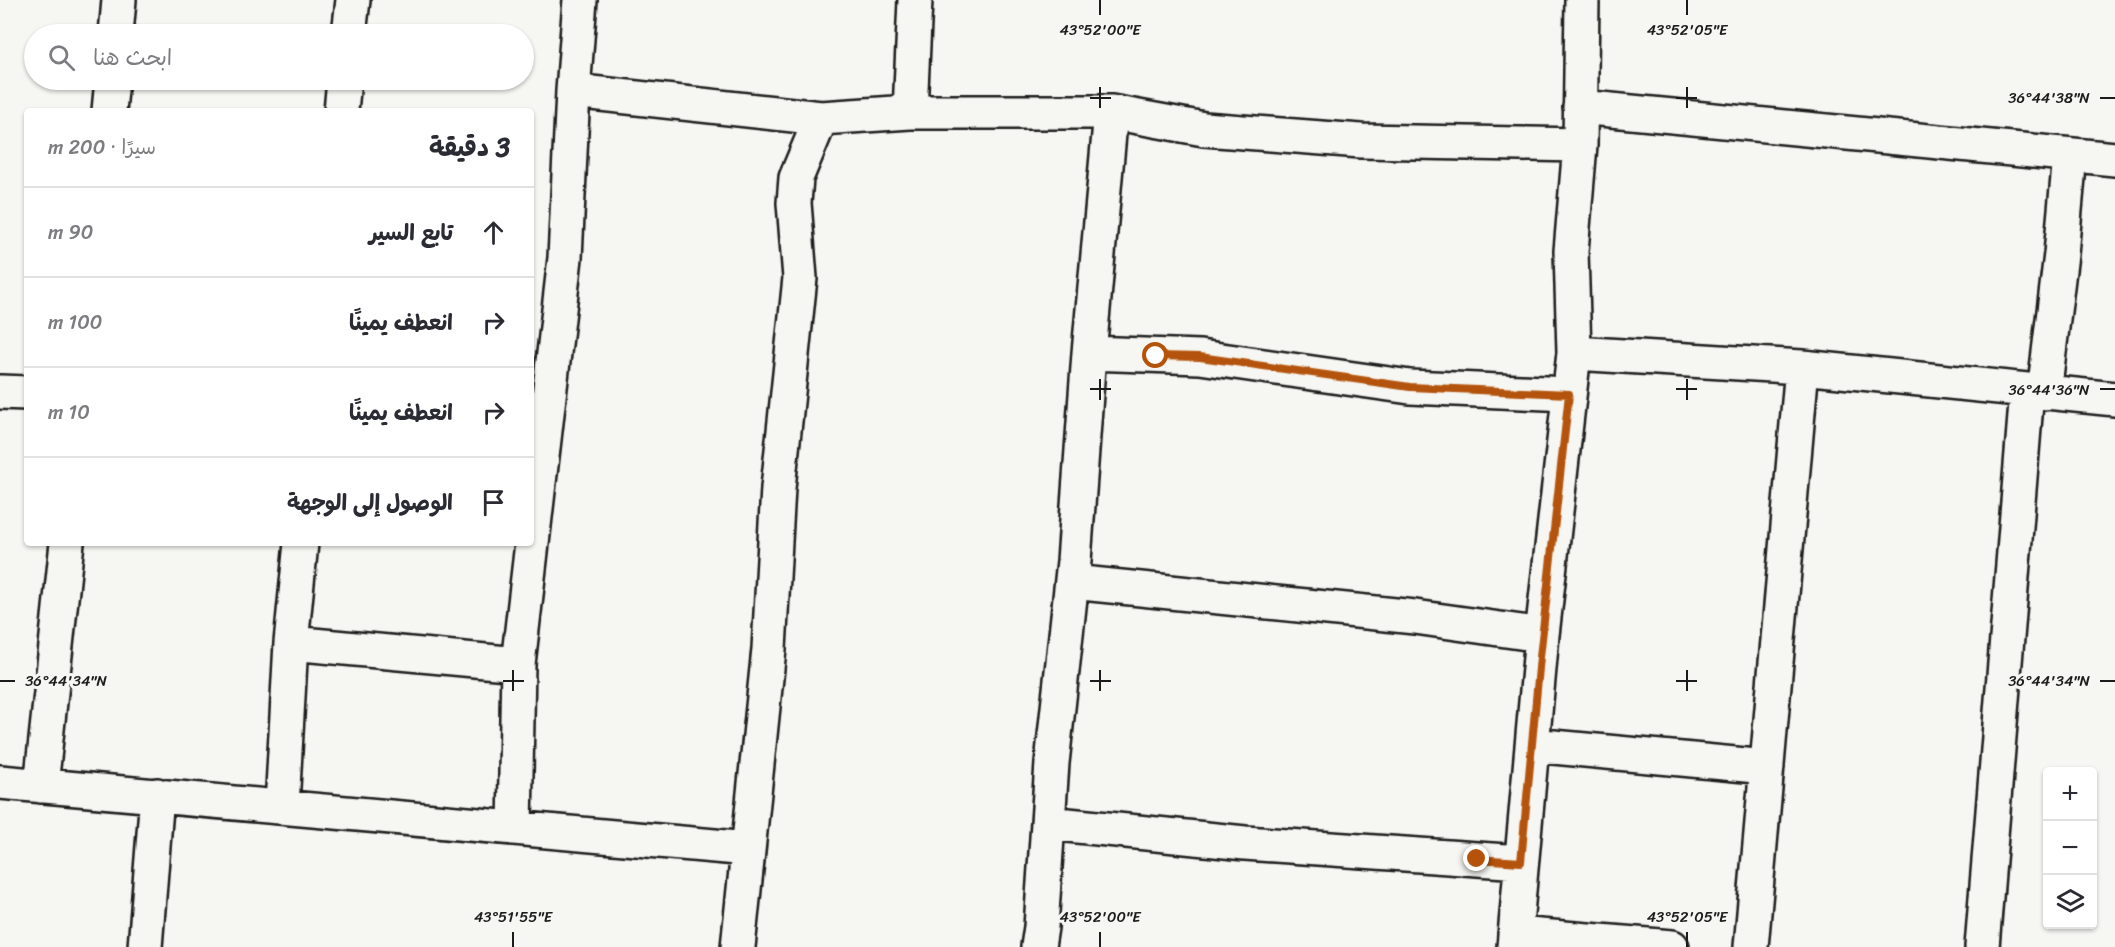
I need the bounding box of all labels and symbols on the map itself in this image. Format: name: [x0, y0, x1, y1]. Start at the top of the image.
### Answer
text: 43°52'00"E: [1060, 17, 1142, 43]
text: 43°52'05"E: [1647, 17, 1729, 43]
text: 36°44'38"N: [2008, 85, 2090, 111]
route start: [1142, 342, 1168, 368]
text: 36°44'36"N: [2009, 377, 2090, 403]
text: 36°44'34"N: [25, 668, 107, 694]
text: 36°44'34"N: [2008, 668, 2090, 694]
route end: [1463, 845, 1489, 871]
text: 43°51'55"E: [474, 904, 554, 930]
text: 43°52'00"E: [1060, 904, 1142, 930]
text: 43°52'05"E: [1647, 904, 1729, 930]

